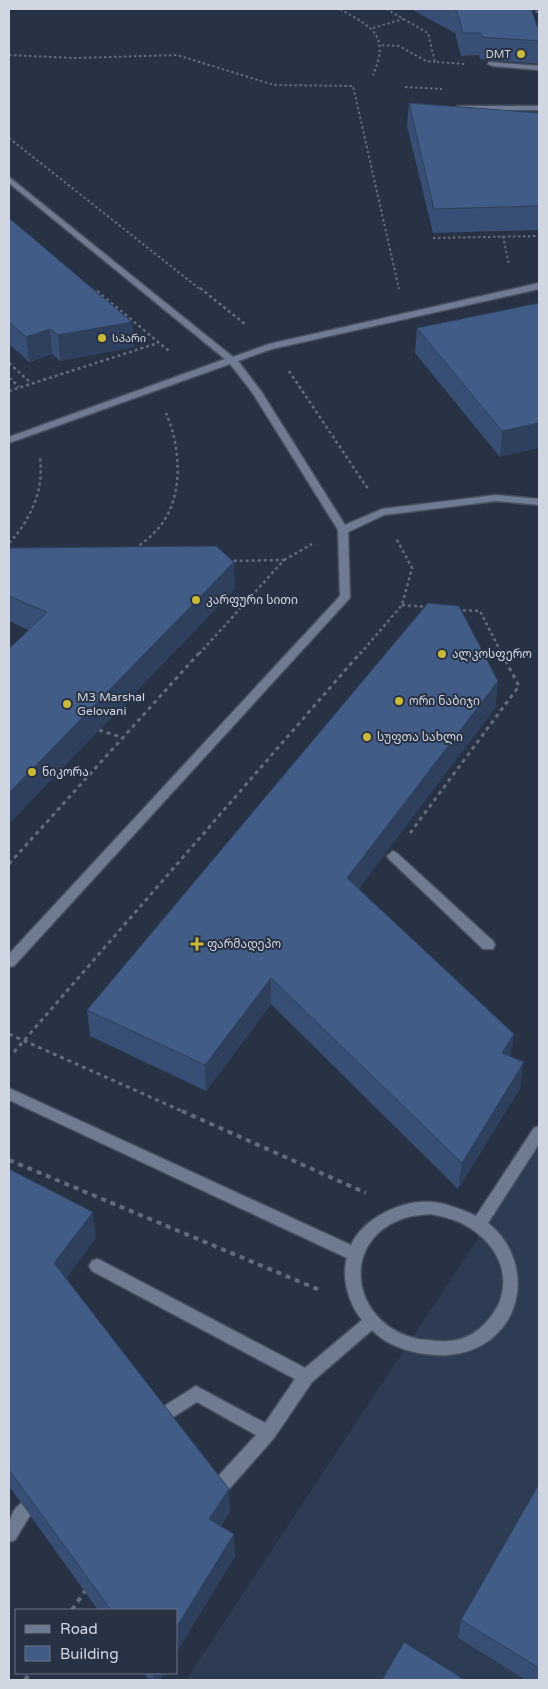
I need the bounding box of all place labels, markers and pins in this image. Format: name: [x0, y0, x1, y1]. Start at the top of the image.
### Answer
place label: DMT: [485, 48, 511, 61]
marker: DMT: [515, 48, 527, 60]
marker: სპარი: [96, 332, 108, 344]
place label: სპარი: [112, 332, 146, 345]
place label: კარფური სითი: [206, 593, 298, 607]
marker: კარფური სითი: [190, 594, 202, 606]
place label: ალკოსფერო: [452, 647, 532, 662]
marker: ალკოსფერო: [436, 648, 448, 660]
place label: M3 Marshal Gelovani: [77, 690, 145, 718]
place label: ორი ნაბიჯი: [409, 694, 480, 708]
marker: ორი ნაბიჯი: [393, 695, 405, 707]
marker: M3 Marshal Gelovani: [61, 698, 73, 710]
place label: სუფთა სახლი: [377, 730, 463, 745]
marker: სუფთა სახლი: [361, 731, 373, 743]
place label: ნიკორა: [42, 765, 89, 779]
marker: ნიკორა: [26, 766, 38, 778]
place label: ფარმადეპო: [207, 937, 281, 952]
marker: ფარმადეპო: [191, 938, 203, 950]

